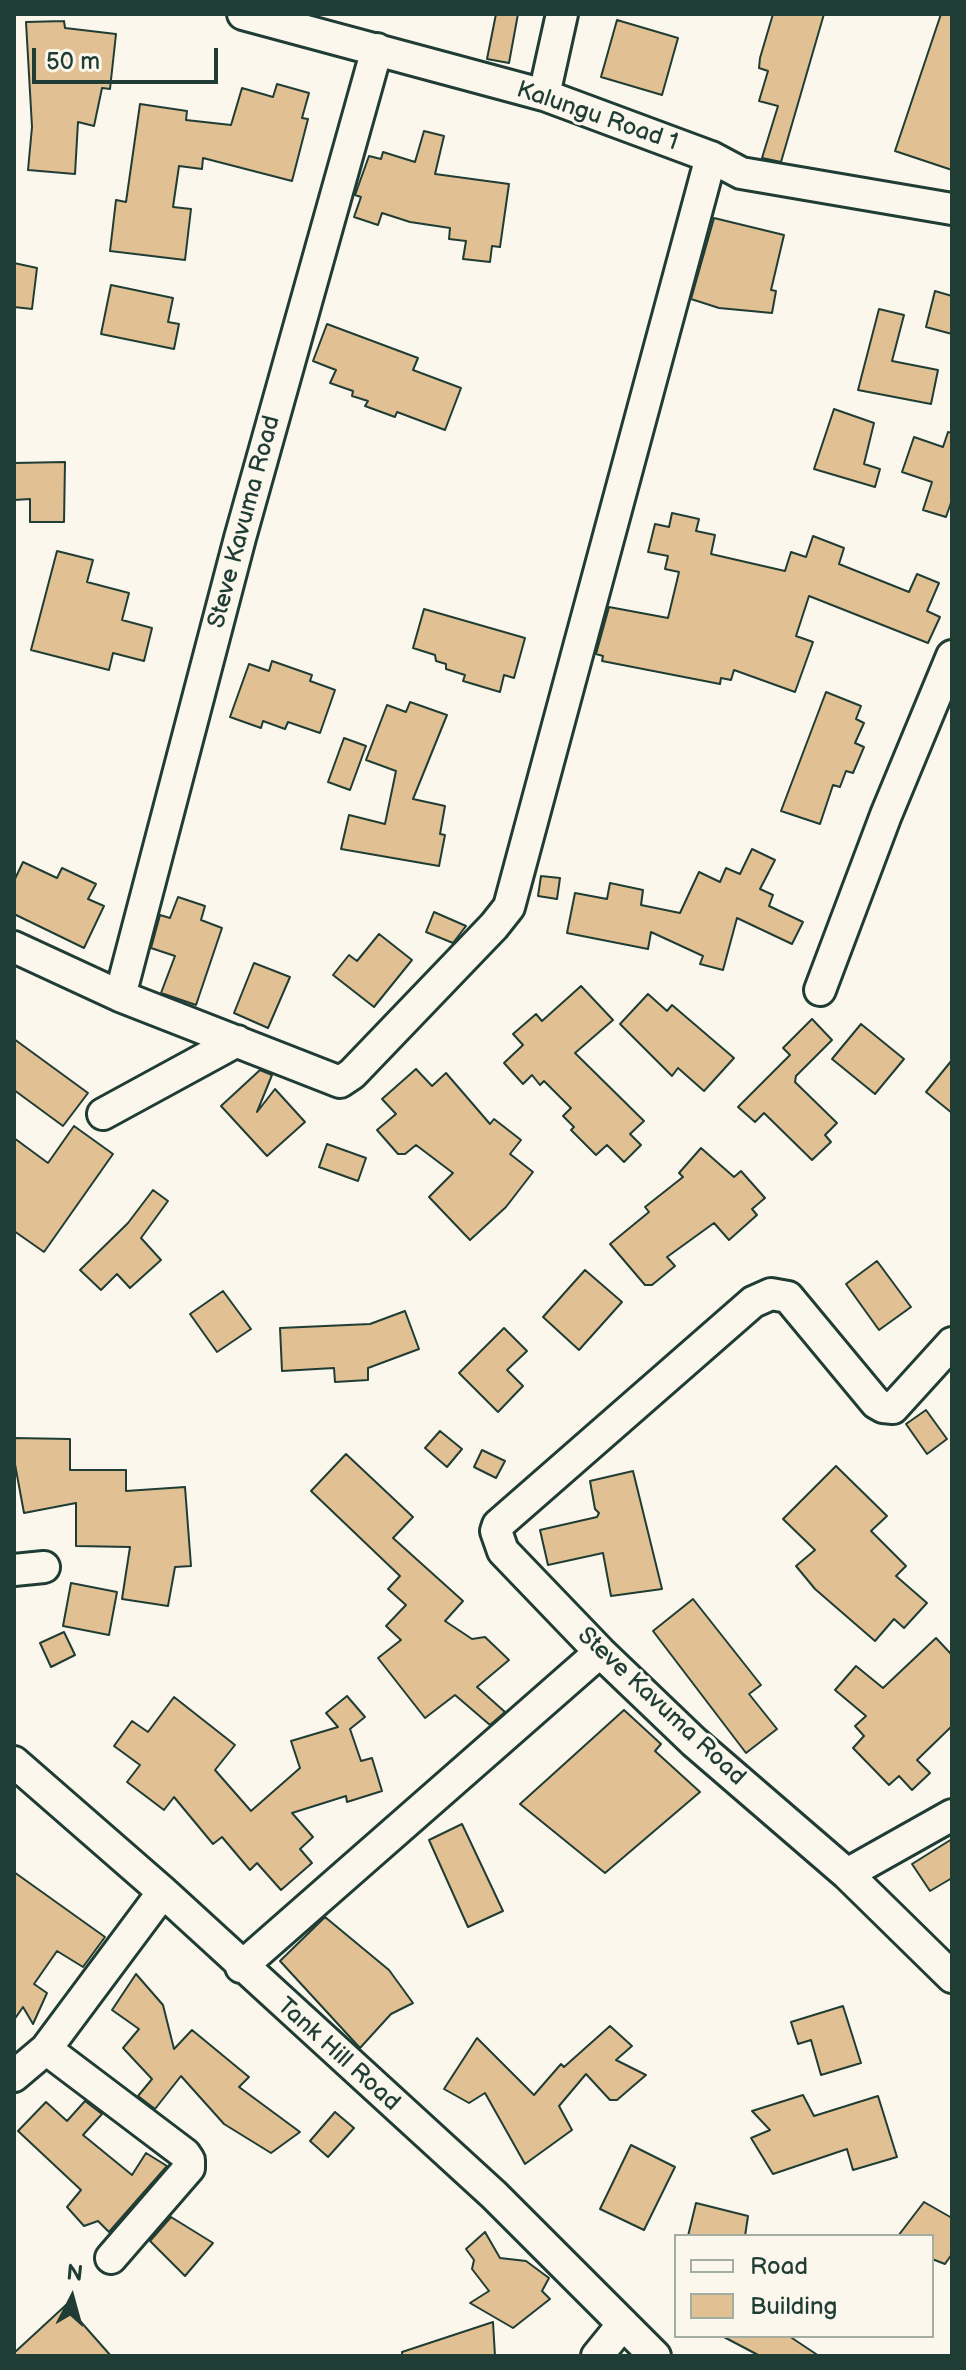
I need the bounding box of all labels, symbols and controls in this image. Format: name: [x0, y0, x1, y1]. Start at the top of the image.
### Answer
scale bar: [36, 32, 222, 82]
text: 50 m: [46, 47, 100, 76]
street label: Kalungu Road 1: [513, 76, 681, 158]
street label: Steve Kavuma Road: [203, 413, 287, 631]
street label: Steve Kavuma Road: [571, 1622, 751, 1792]
street label: Tank Hill Road: [271, 1992, 405, 2118]
legend: [674, 2234, 934, 2338]
text: Road: [750, 2252, 808, 2281]
north arrow: [32, 2258, 112, 2338]
text: N: [65, 2259, 84, 2288]
text: Building: [750, 2292, 837, 2321]

